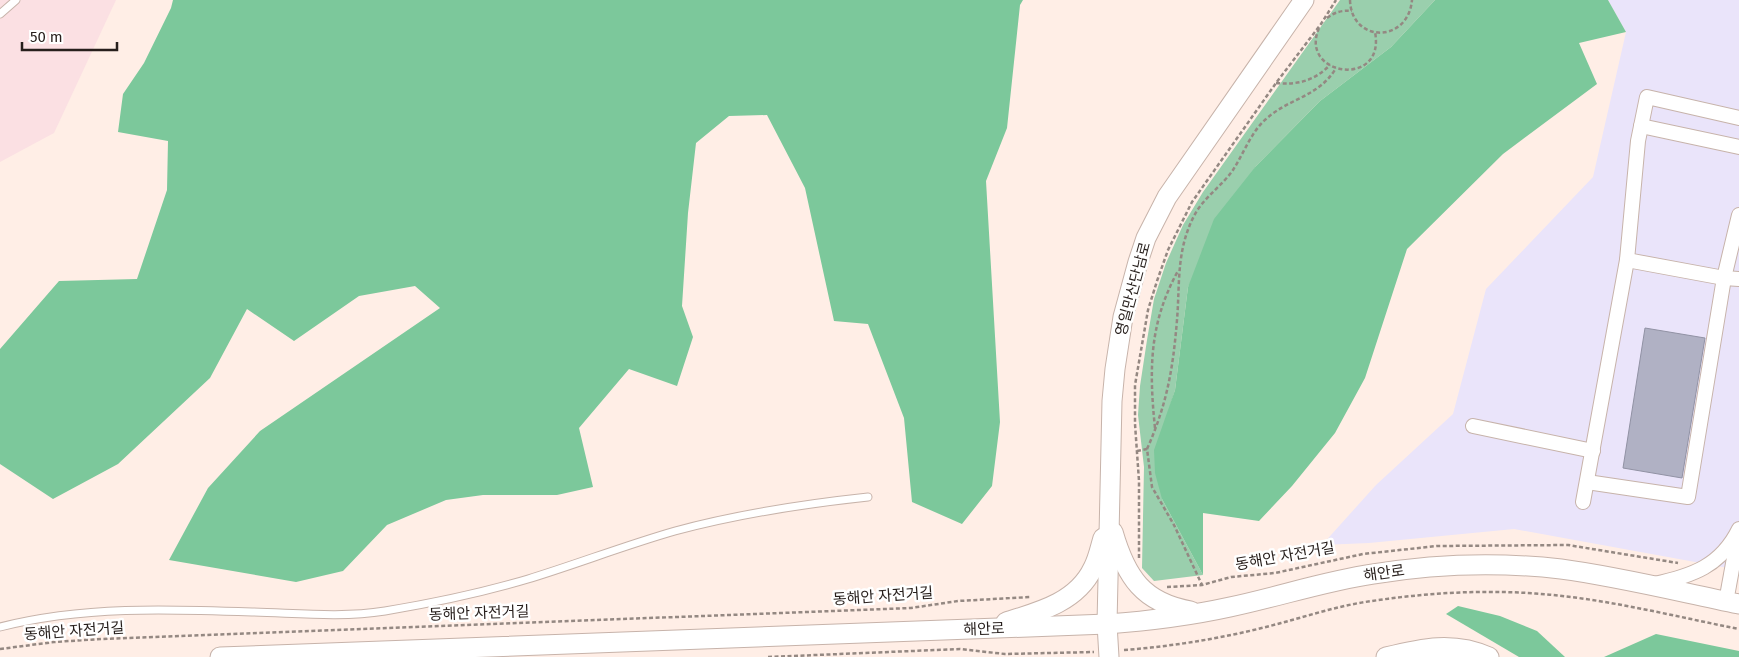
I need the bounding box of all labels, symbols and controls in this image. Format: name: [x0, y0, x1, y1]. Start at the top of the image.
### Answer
scale bar: [22, 20, 118, 52]
text: 50 m: [30, 28, 63, 46]
street label: 영일만산단남로: [1112, 240, 1154, 338]
street label: 동해안 자전거길: [1234, 538, 1336, 574]
street label: 해안로: [1362, 561, 1406, 585]
street label: 동해안 자전거길: [832, 584, 934, 608]
street label: 동해안 자전거길: [428, 602, 530, 624]
street label: 동해안 자전거길: [23, 619, 125, 643]
street label: 해안로: [963, 619, 1005, 639]

